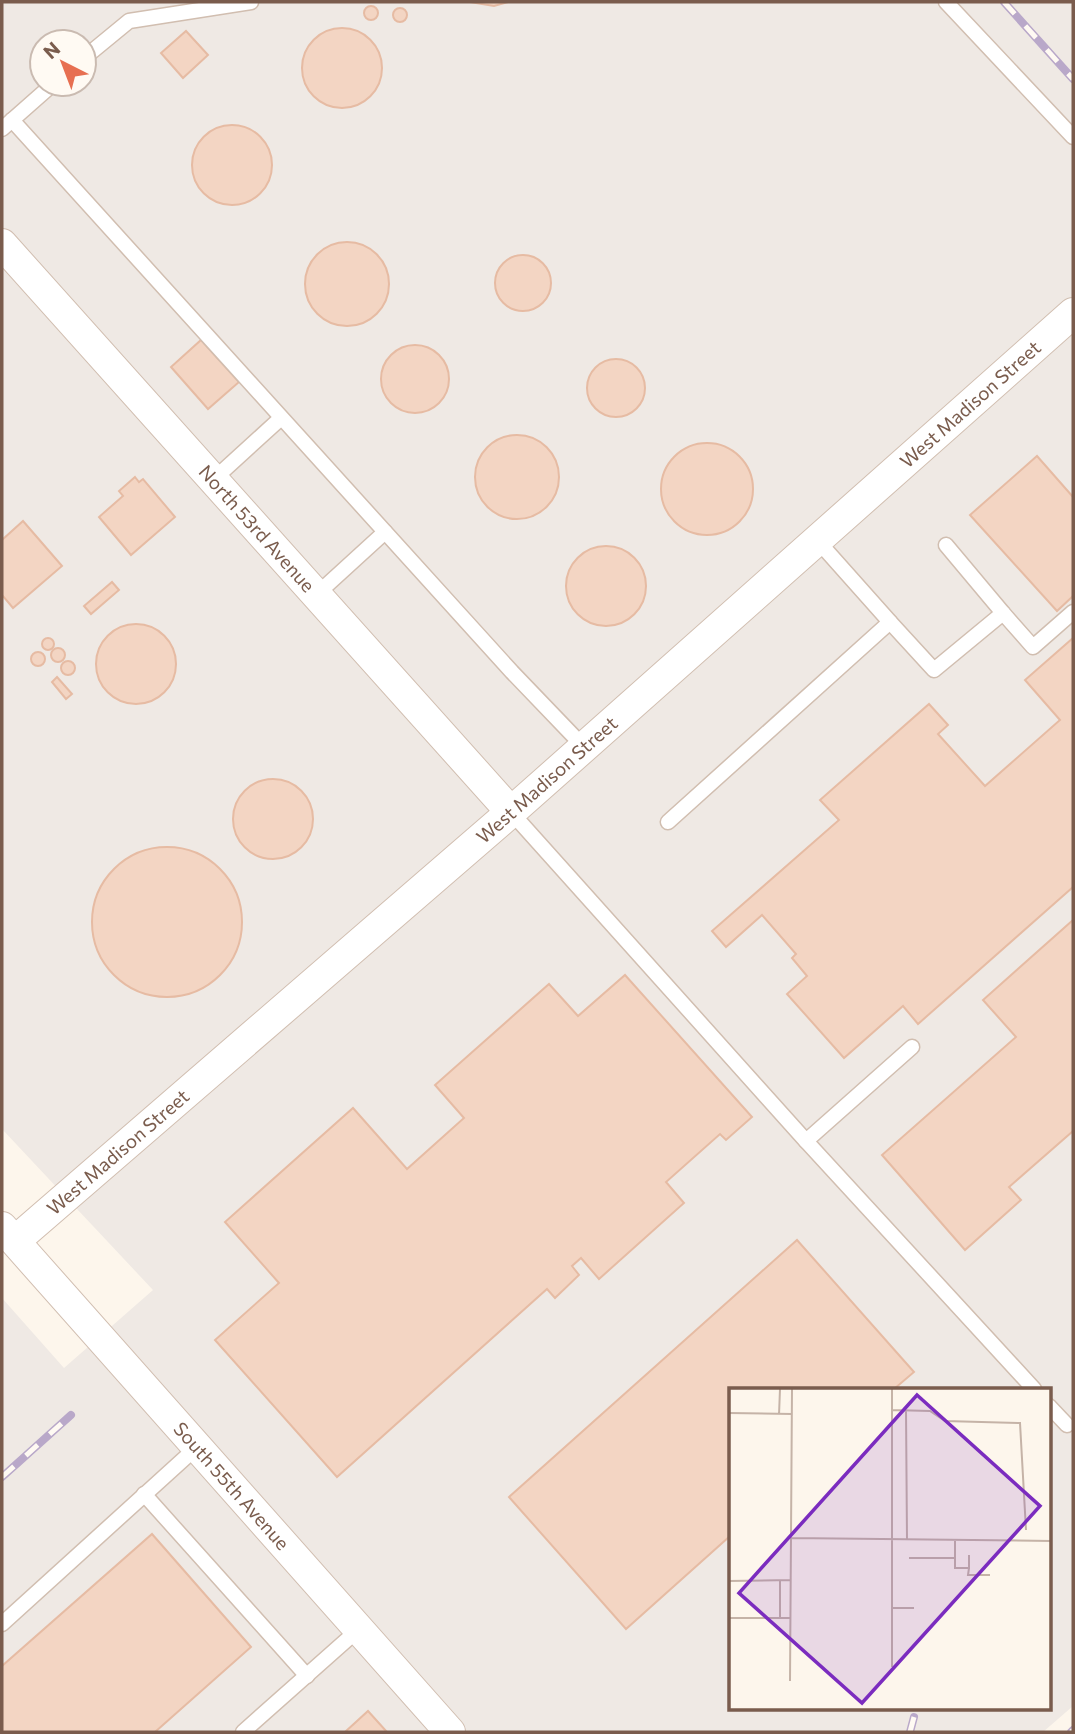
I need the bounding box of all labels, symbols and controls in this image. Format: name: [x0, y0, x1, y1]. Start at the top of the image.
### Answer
north arrow: [28, 28, 98, 98]
text: N: [38, 37, 64, 63]
street label: West Madison Street: [895, 335, 1045, 472]
street label: North 53rd Avenue: [194, 460, 320, 596]
street label: West Madison Street: [471, 711, 622, 848]
street label: West Madison Street: [42, 1084, 193, 1219]
inset map: [729, 1388, 1050, 1710]
street label: South 55th Avenue: [169, 1417, 295, 1554]

